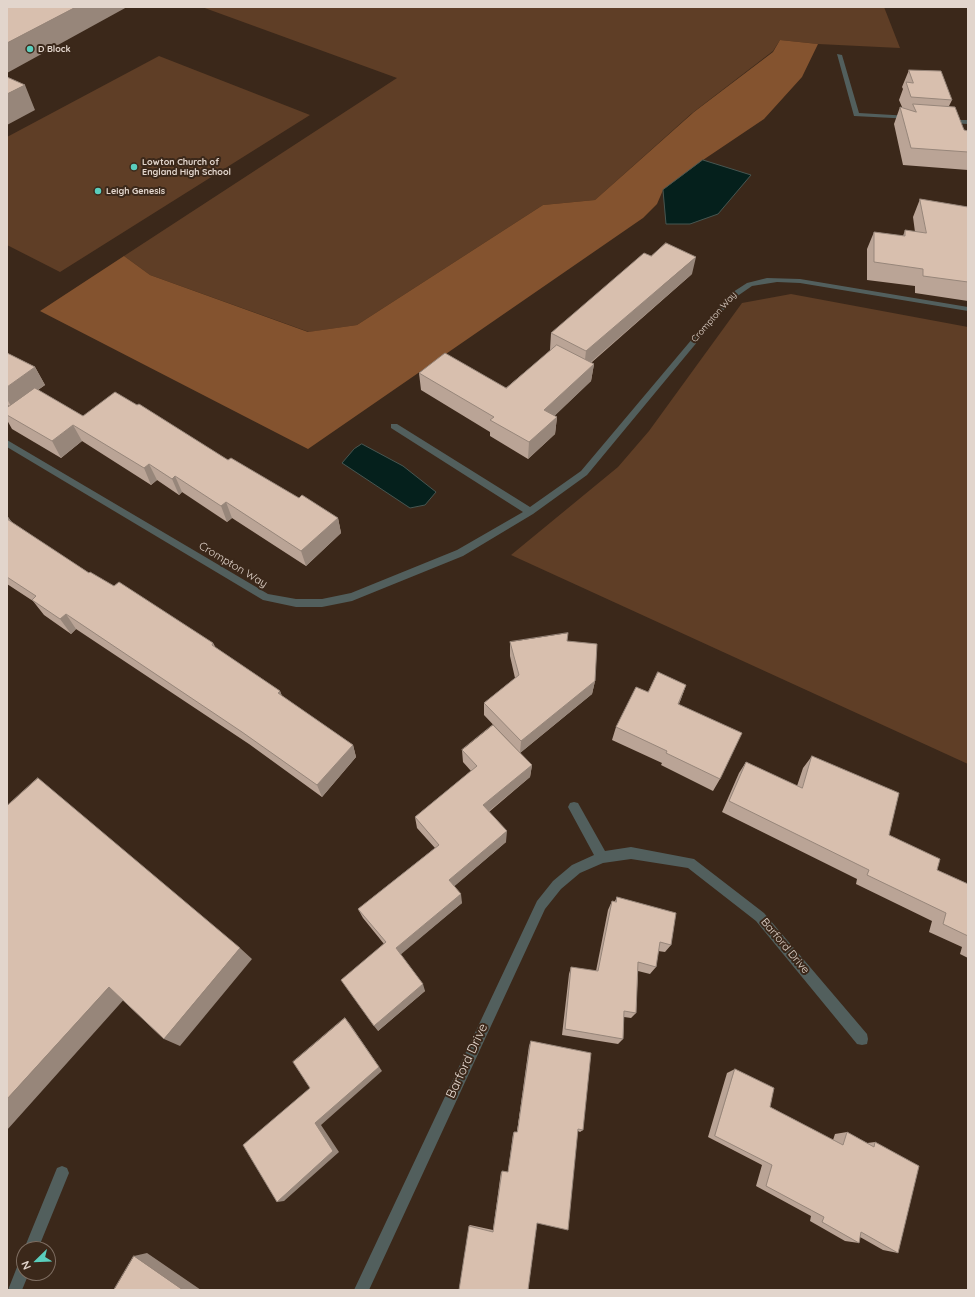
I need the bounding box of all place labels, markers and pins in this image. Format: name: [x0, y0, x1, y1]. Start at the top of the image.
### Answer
marker: D Block: [25, 44, 35, 54]
place label: D Block: [38, 44, 71, 54]
place label: Lowton Church of England High School: [142, 157, 231, 178]
marker: Lowton Church of England High School: [129, 162, 139, 172]
marker: Leigh Genesis: [93, 186, 103, 196]
place label: Leigh Genesis: [106, 186, 165, 196]

